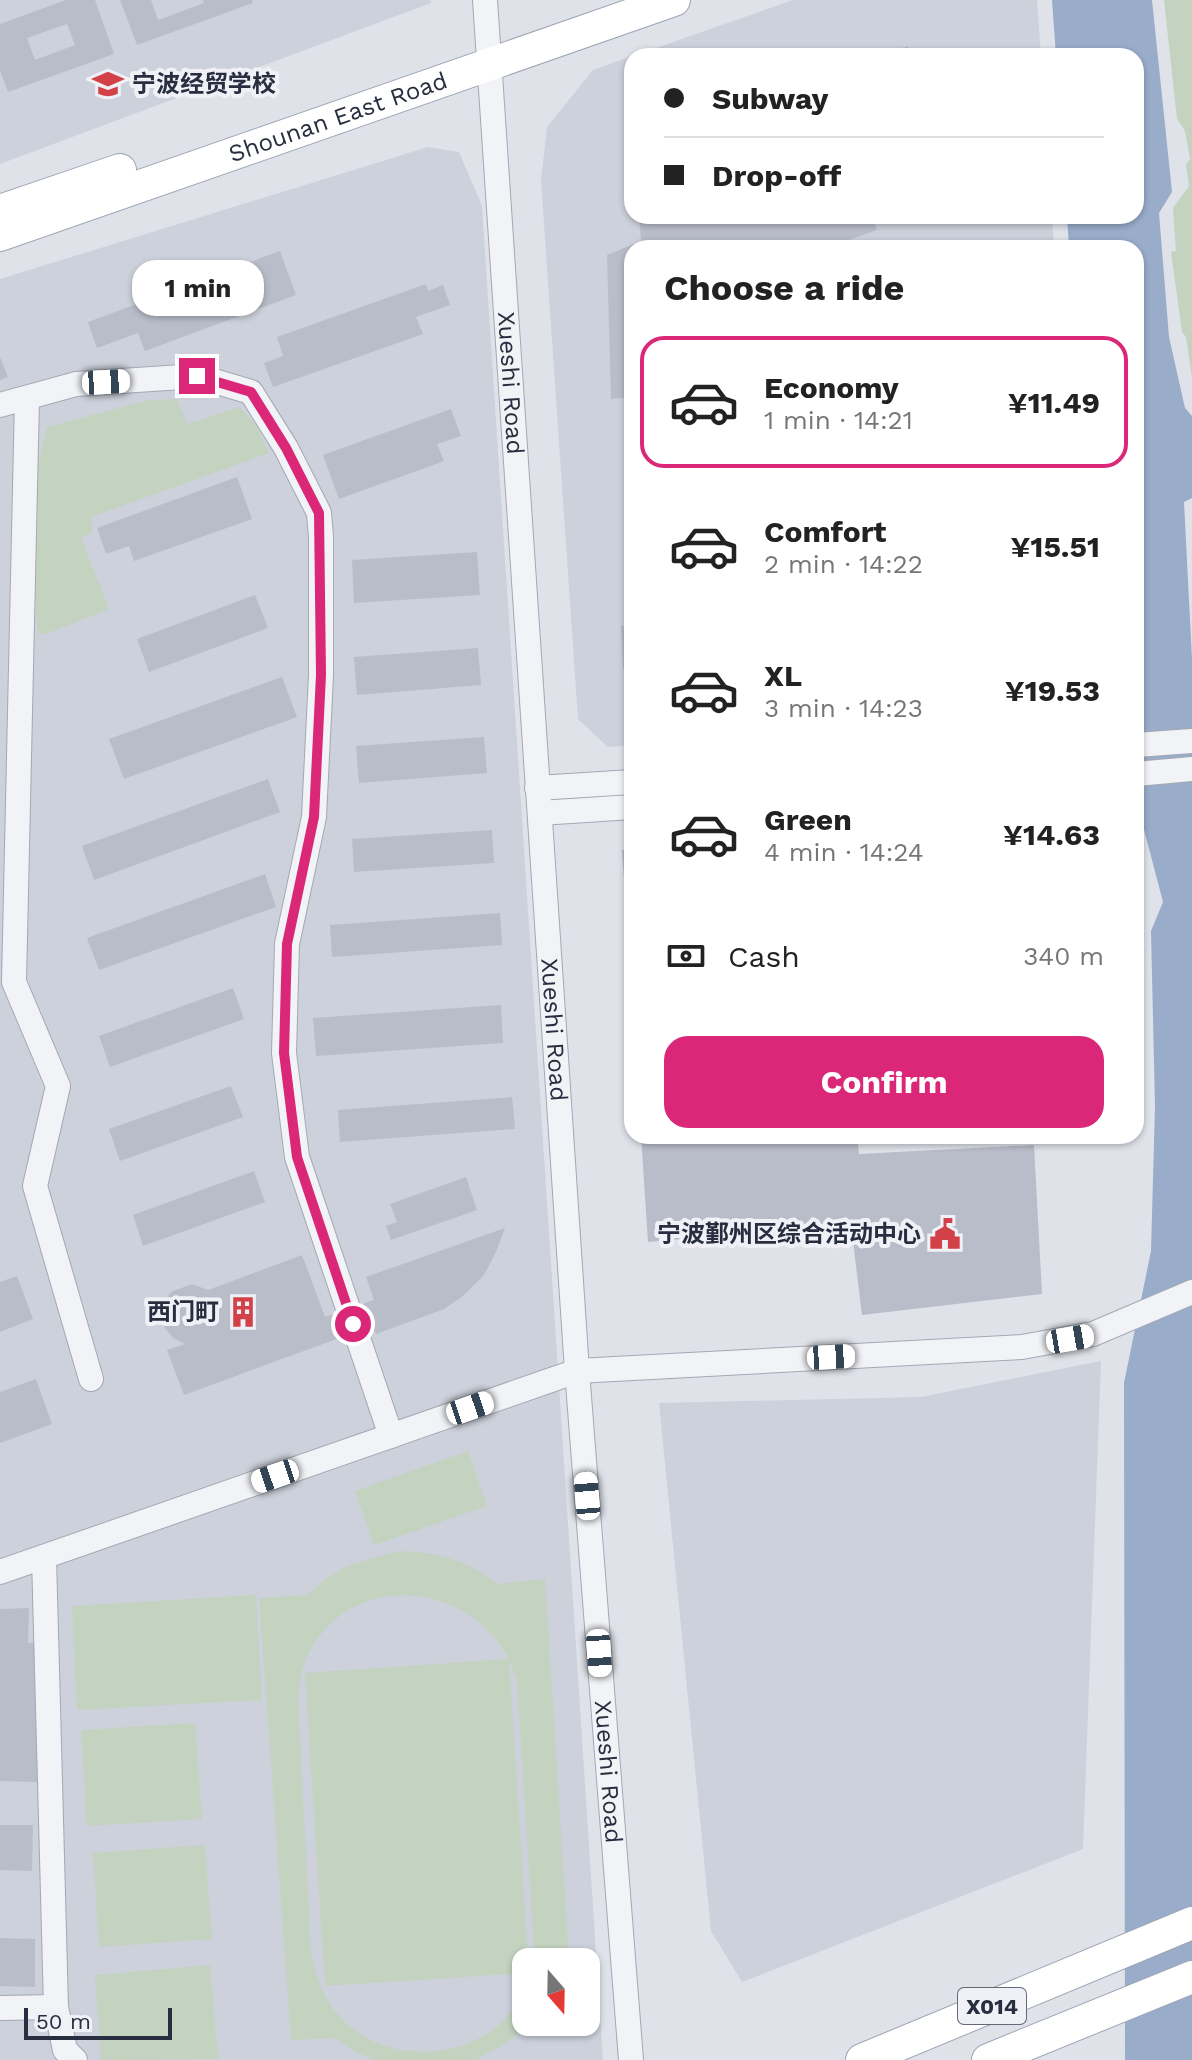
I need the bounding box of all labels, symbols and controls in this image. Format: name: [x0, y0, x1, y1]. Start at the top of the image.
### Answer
street label: Shounan East Road: [225, 66, 451, 168]
school or university icon: 宁波经贸学校: [91, 67, 125, 101]
place label: 宁波经贸学校: [132, 70, 276, 98]
text: Subway: [712, 81, 828, 116]
text: Drop-off: [712, 158, 841, 193]
callout: 1 min: [131, 260, 263, 316]
text: Choose a ride: [664, 267, 904, 309]
text: 1 min: [165, 273, 231, 303]
street label: Xueshi Road: [492, 311, 529, 456]
route end: [179, 358, 215, 394]
icon: car: [668, 366, 740, 438]
car: [81, 369, 131, 395]
text: Economy: [764, 370, 899, 405]
text: ¥11.49: [1008, 385, 1100, 420]
text: 1 min · 14:21: [764, 405, 913, 435]
icon: car: [668, 510, 740, 582]
text: Comfort: [764, 514, 886, 549]
text: ¥15.51: [1010, 529, 1100, 564]
text: 2 min · 14:22: [764, 549, 923, 579]
icon: car: [668, 654, 740, 726]
text: XL: [764, 658, 802, 693]
text: ¥19.53: [1005, 673, 1100, 708]
text: 3 min · 14:23: [764, 693, 923, 723]
icon: car: [668, 798, 740, 870]
text: Green: [764, 802, 852, 837]
text: ¥14.63: [1003, 817, 1100, 852]
text: 4 min · 14:24: [764, 837, 924, 867]
icon: cash: [664, 934, 708, 978]
text: Cash: [728, 939, 800, 974]
text: 340 m: [1023, 941, 1104, 971]
street label: Xueshi Road: [535, 957, 573, 1102]
button: Confirm: [664, 1036, 1104, 1128]
public building icon: 宁波鄞州区综合活动中心: [928, 1217, 962, 1251]
place label: 宁波鄞州区综合活动中心: [657, 1220, 921, 1248]
building icon: 西门町: [226, 1295, 260, 1329]
place label: 西门町: [147, 1298, 219, 1326]
route start: [335, 1306, 371, 1342]
car: [1044, 1323, 1096, 1355]
car: [806, 1344, 856, 1370]
car: [443, 1389, 497, 1427]
car: [248, 1457, 302, 1495]
car: [573, 1471, 601, 1521]
car: [585, 1628, 613, 1678]
street label: Xueshi Road: [589, 1699, 628, 1844]
north arrow: [512, 1948, 600, 2036]
map controls: [512, 1948, 600, 2036]
road number: X014: [958, 1988, 1026, 2024]
scale bar: [24, 2004, 172, 2040]
text: 50 m: [36, 2009, 91, 2034]

